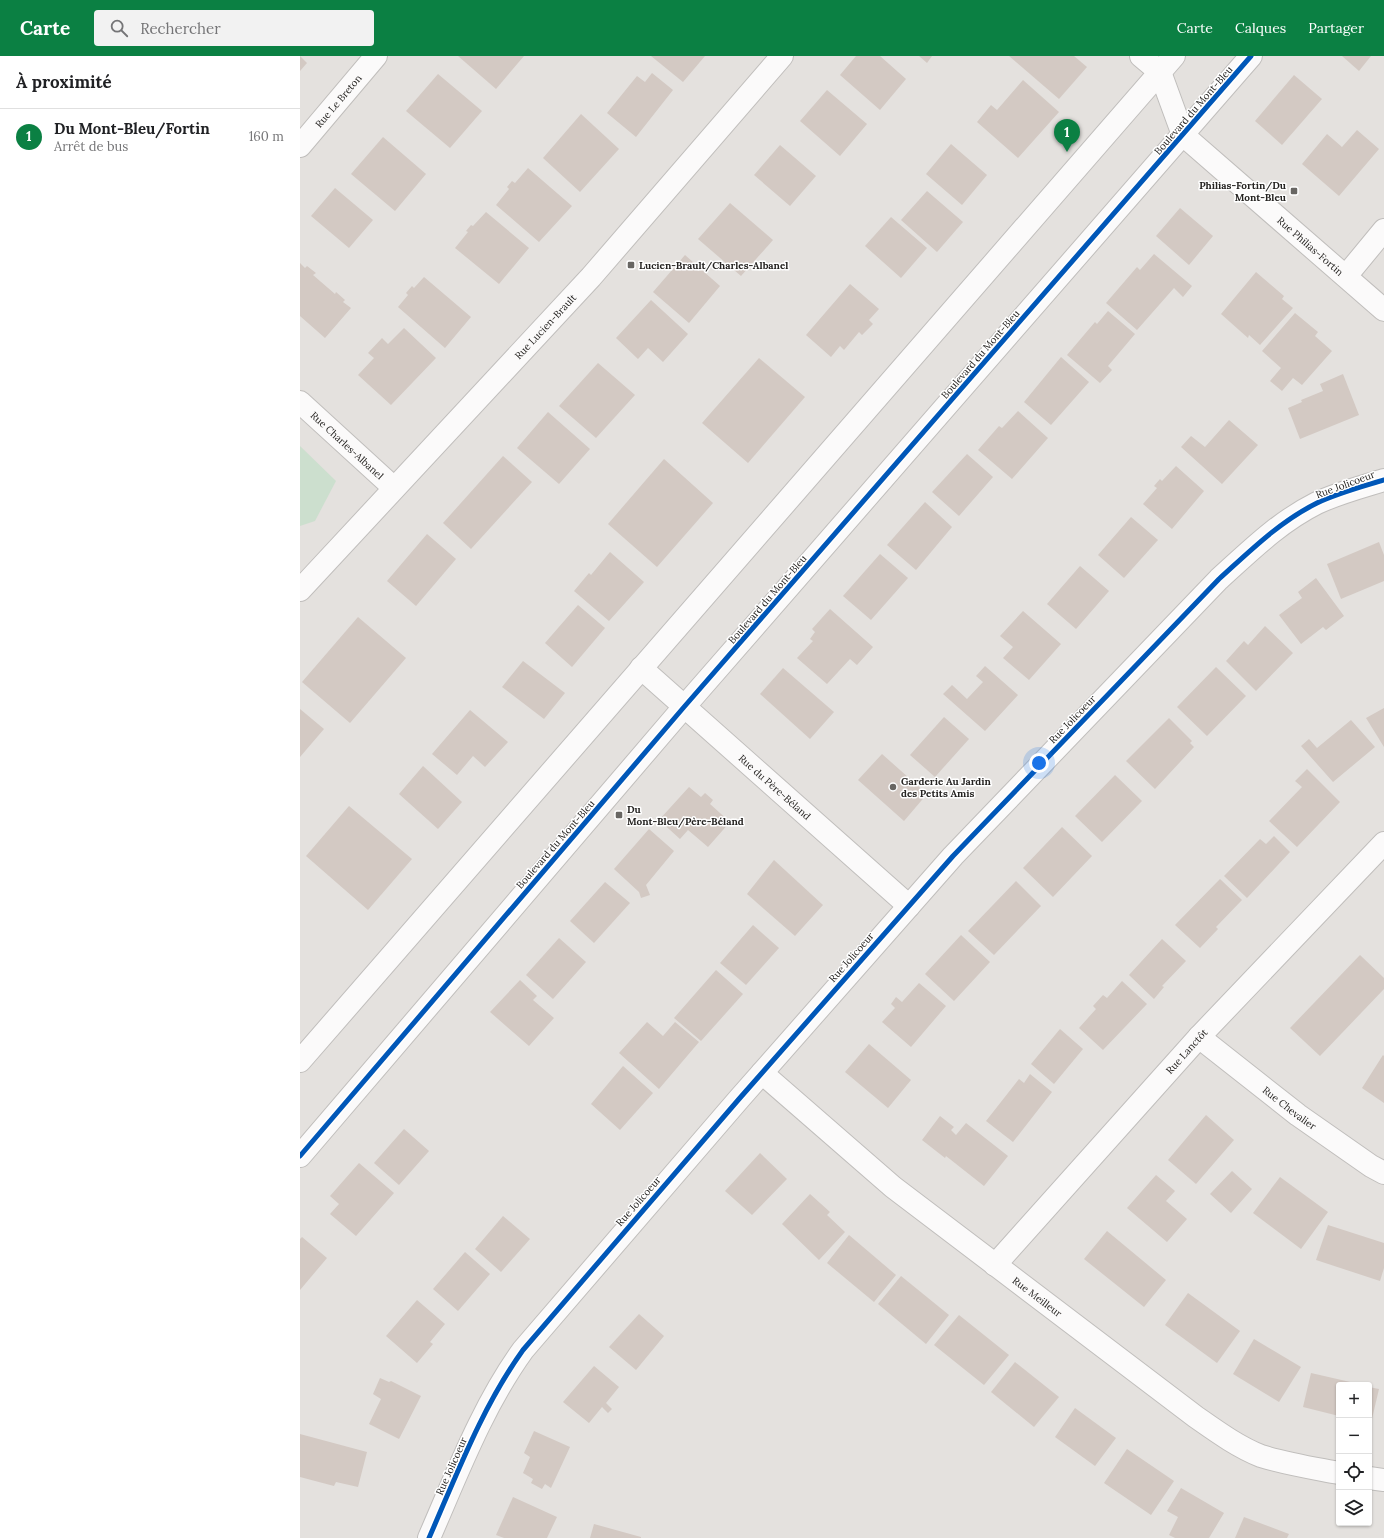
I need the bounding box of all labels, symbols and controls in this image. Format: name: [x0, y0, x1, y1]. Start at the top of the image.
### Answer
search box: [94, 10, 374, 46]
text: Carte: [20, 16, 70, 40]
icon: search: [108, 17, 130, 39]
text: Rechercher: [140, 19, 221, 38]
text: Carte: [1177, 19, 1213, 37]
text: Calques: [1235, 19, 1286, 37]
text: Partager: [1308, 19, 1364, 37]
street label: Boulevard du Mont-Bleu: [1151, 63, 1236, 157]
text: À proximité: [16, 71, 112, 93]
street label: Rue Le Breton: [312, 72, 365, 131]
text: Du Mont-Bleu/Fortin: [54, 119, 210, 138]
pin: 1: [1054, 119, 1080, 152]
text: 1: [26, 128, 32, 145]
text: 160 m: [249, 128, 284, 145]
text: Arrêt de bus: [54, 138, 128, 155]
place label: Philias-Fortin/Du Mont-Bleu: [1199, 179, 1286, 204]
marker: Philias-Fortin/Du Mont-Bleu: [1289, 186, 1299, 196]
street label: Rue Philias-Fortin: [1274, 214, 1346, 279]
place label: Lucien-Brault/Charles-Albanel: [639, 259, 789, 272]
marker: Lucien-Brault/Charles-Albanel: [626, 260, 636, 270]
street label: Rue Lucien-Brault: [512, 291, 579, 362]
street label: Boulevard du Mont-Bleu: [938, 307, 1023, 401]
street label: Rue Charles-Albanel: [308, 409, 386, 482]
street label: Rue Jolicoeur: [1314, 467, 1377, 501]
street label: Boulevard du Mont-Bleu: [725, 552, 810, 646]
street label: Rue Jolicoeur: [1046, 692, 1099, 746]
street label: Rue du Père-Béland: [736, 752, 813, 823]
your location: [1029, 753, 1049, 773]
place label: Garderie Au Jardin des Petits Amis: [901, 775, 992, 800]
marker: Garderie Au Jardin des Petits Amis: [888, 782, 898, 792]
street label: Boulevard du Mont-Bleu: [513, 797, 598, 891]
place label: Du Mont-Bleu/Père-Béland: [627, 803, 744, 828]
marker: Du Mont-Bleu/Père-Béland: [614, 810, 624, 820]
street label: Rue Jolicoeur: [826, 929, 877, 985]
street label: Rue Lanctôt: [1163, 1026, 1211, 1077]
street label: Rue Chevalier: [1260, 1084, 1319, 1133]
street label: Rue Jolicoeur: [613, 1173, 664, 1229]
street label: Rue Meilleur: [1010, 1274, 1065, 1320]
map controls: [1336, 1382, 1372, 1526]
button: +: [1336, 1382, 1372, 1418]
button: −: [1336, 1418, 1372, 1454]
street label: Rue Jolicoeur: [433, 1435, 470, 1497]
button: locate: [1336, 1454, 1372, 1490]
button: layers: [1336, 1490, 1372, 1526]

